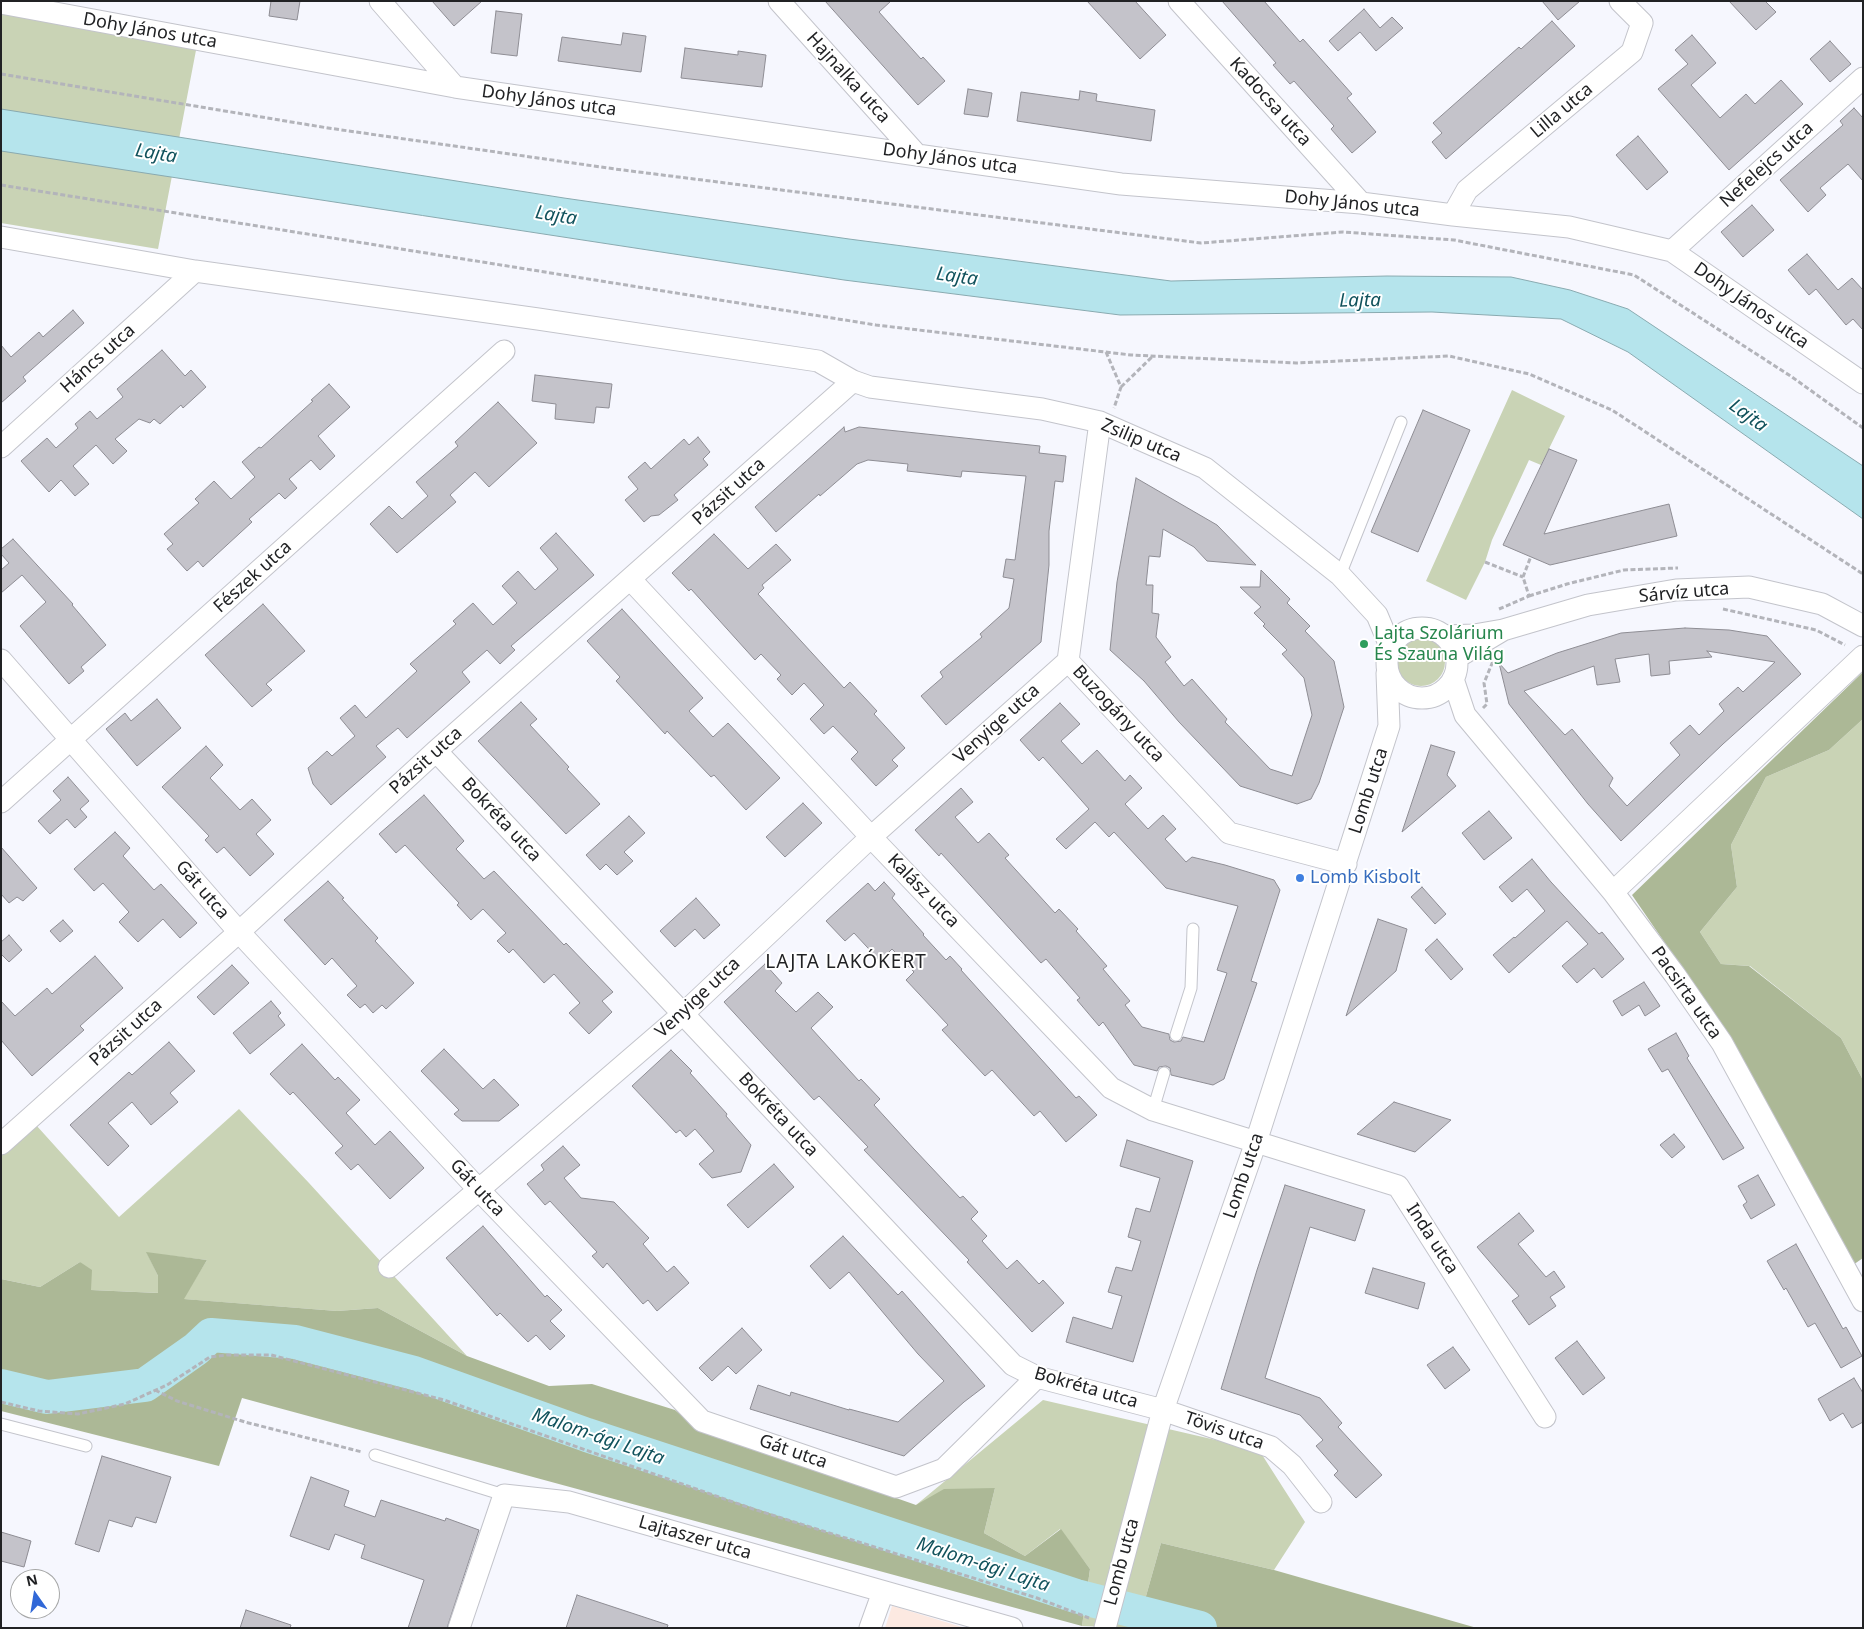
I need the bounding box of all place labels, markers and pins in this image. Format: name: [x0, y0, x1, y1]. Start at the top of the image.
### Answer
place label: Lajta Szolárium És Szauna Világ: [1374, 623, 1504, 666]
marker: Lajta Szolárium És Szauna Világ: [1358, 638, 1370, 650]
place label: Lomb Kisbolt: [1310, 867, 1420, 889]
marker: Lomb Kisbolt: [1294, 872, 1306, 884]

